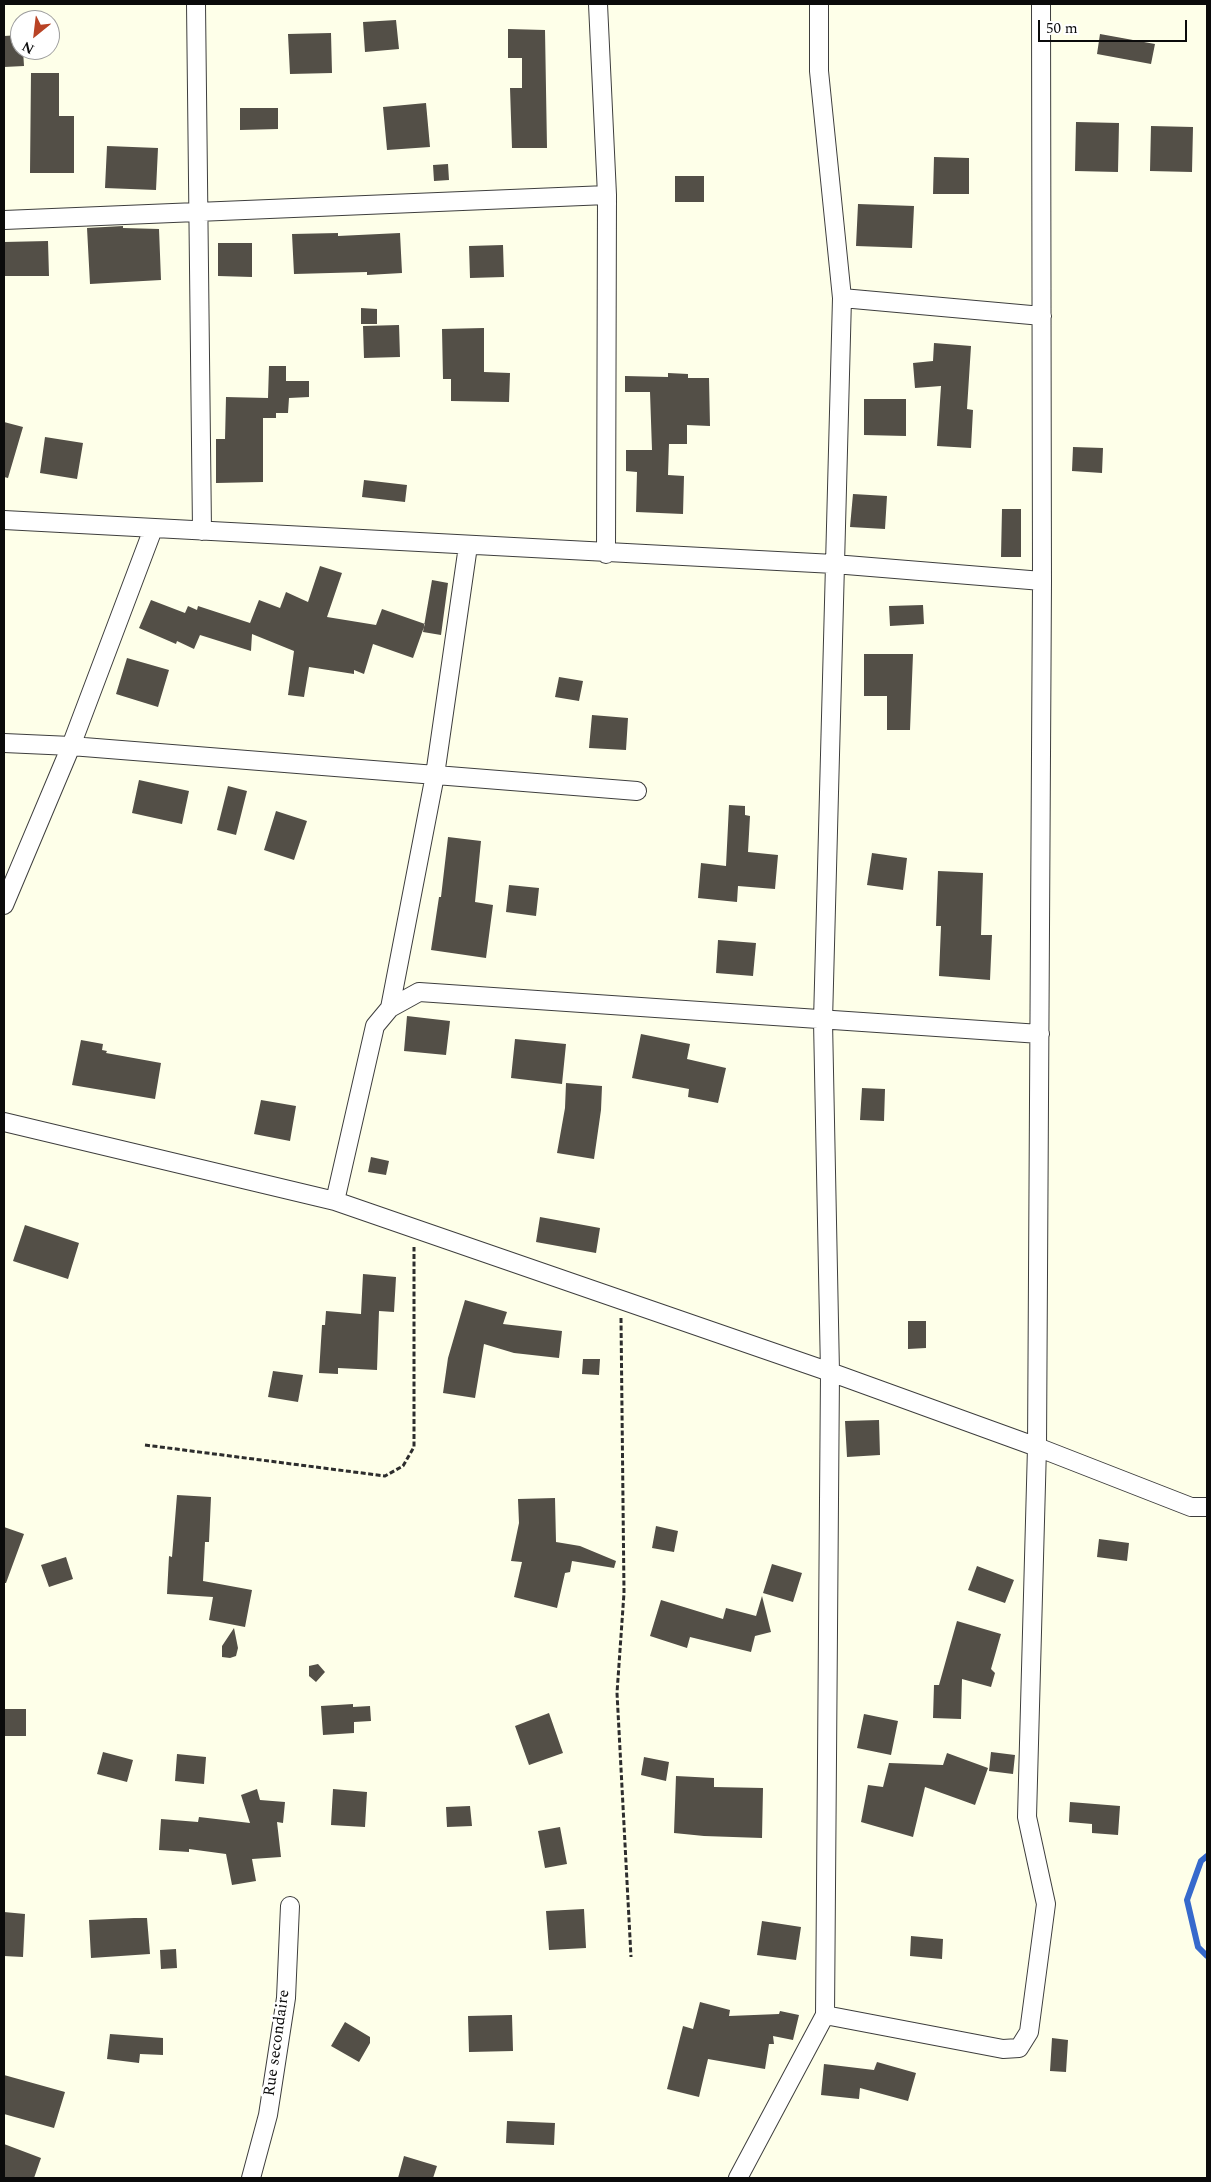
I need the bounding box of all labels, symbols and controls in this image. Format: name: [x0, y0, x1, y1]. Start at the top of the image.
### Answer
north arrow: [10, 10, 60, 60]
scale bar: [1041, 10, 1190, 42]
text: 50 m: [1046, 17, 1078, 40]
text: N: [18, 36, 38, 60]
street label: Rue secondaire: [261, 1988, 295, 2098]

